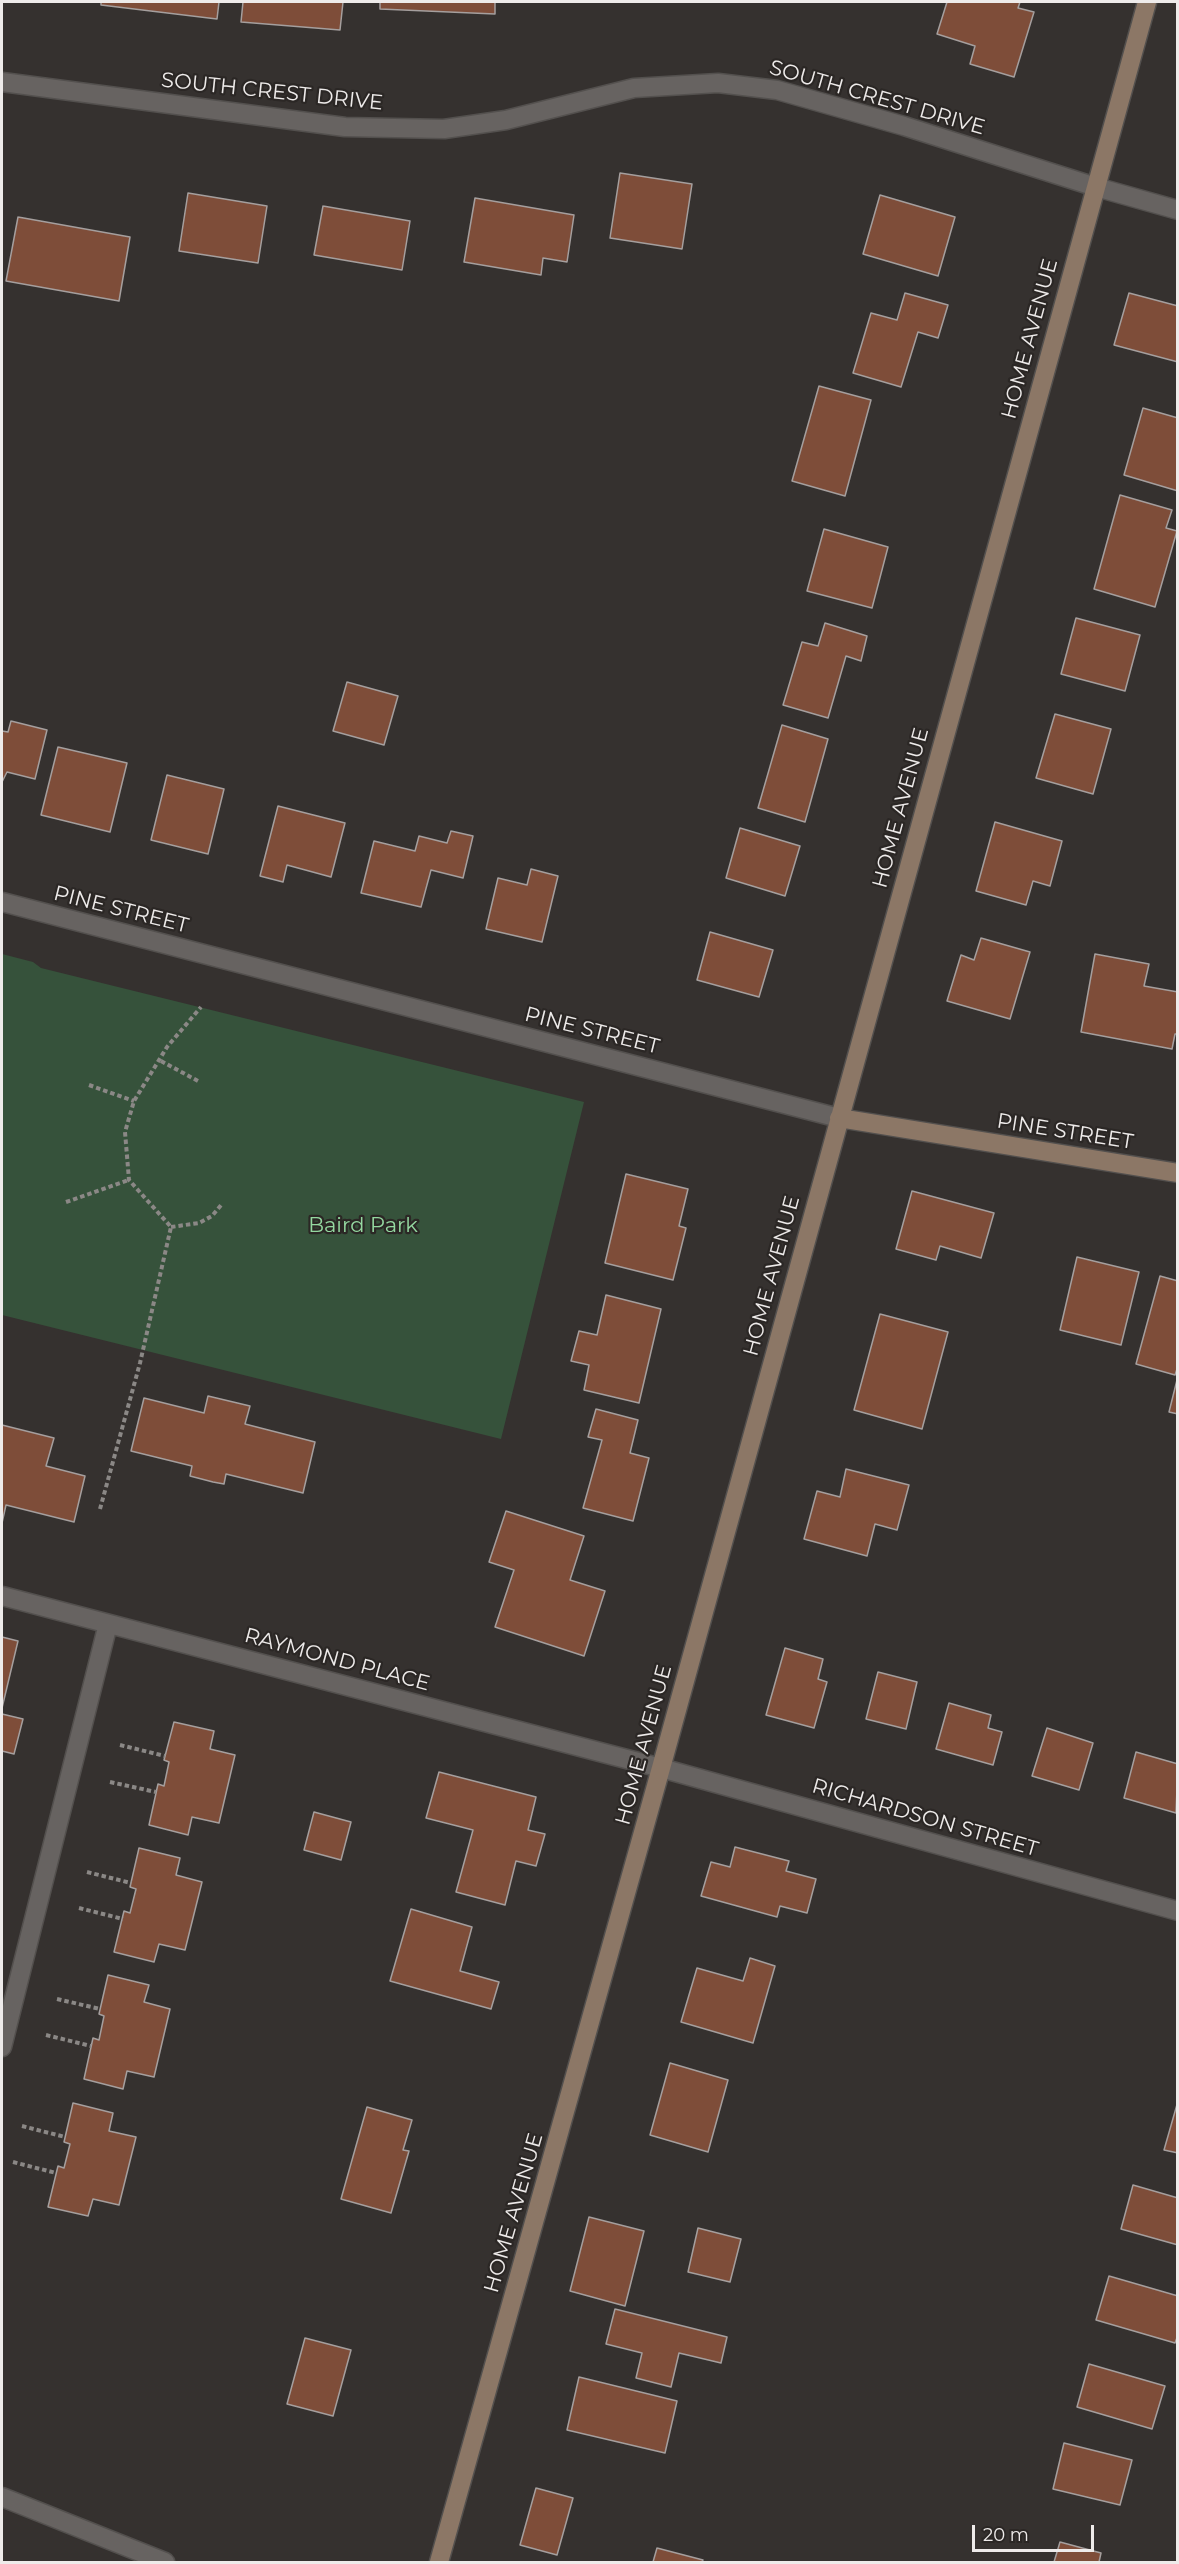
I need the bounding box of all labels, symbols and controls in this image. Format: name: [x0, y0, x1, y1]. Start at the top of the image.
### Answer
street label: SOUTH CREST DRIVE: [766, 55, 988, 141]
street label: SOUTH CREST DRIVE: [160, 68, 384, 116]
street label: HOME AVENUE: [997, 256, 1063, 422]
street label: HOME AVENUE: [868, 725, 934, 891]
street label: PINE STREET: [51, 881, 191, 939]
street label: PINE STREET: [522, 1002, 662, 1060]
street label: PINE STREET: [995, 1109, 1135, 1155]
street label: HOME AVENUE: [739, 1193, 805, 1359]
park label: Baird Park: [308, 1213, 418, 1239]
street label: RAYMOND PLACE: [242, 1623, 432, 1697]
street label: HOME AVENUE: [611, 1662, 677, 1828]
street label: RICHARDSON STREET: [809, 1774, 1041, 1862]
street label: HOME AVENUE: [479, 2130, 549, 2296]
scale bar: [975, 2513, 1096, 2551]
text: 20 m: [983, 2524, 1029, 2546]

